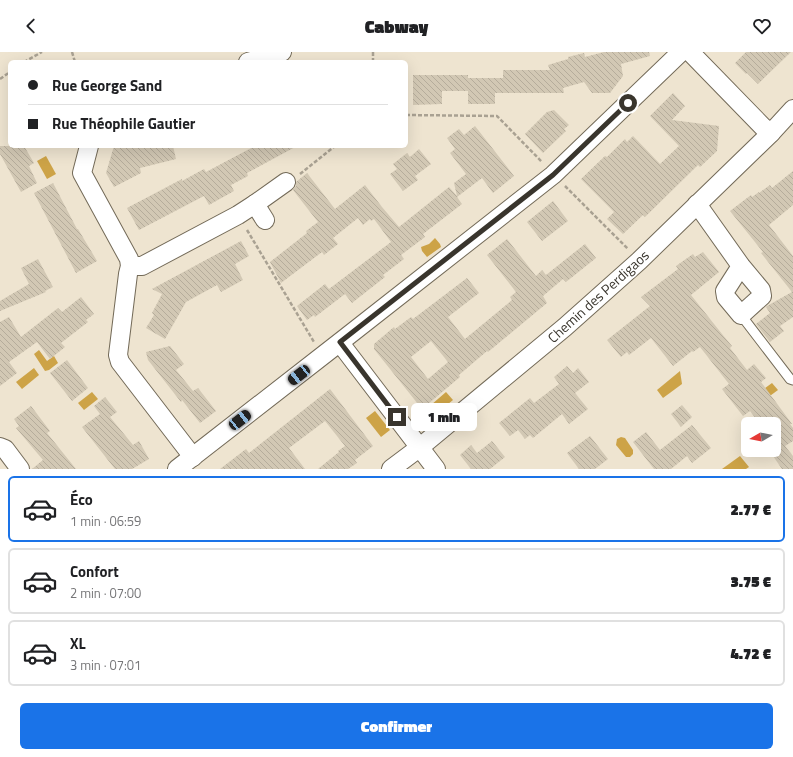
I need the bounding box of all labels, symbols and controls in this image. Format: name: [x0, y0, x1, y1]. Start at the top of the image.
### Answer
text: Cabway: [365, 13, 428, 40]
icon: back: [20, 15, 42, 37]
icon: heart: [751, 15, 773, 37]
text: Rue George Sand: [52, 74, 162, 97]
route start: [619, 94, 637, 112]
text: Rue Théophile Gautier: [52, 112, 195, 135]
street label: Chemin des Perdigaos: [543, 245, 653, 347]
car: [286, 363, 312, 387]
callout: 1 min: [411, 403, 477, 431]
text: 1 min: [428, 407, 460, 427]
car: [227, 408, 253, 432]
route end: [388, 408, 406, 426]
north arrow: [741, 417, 781, 457]
map controls: [741, 417, 781, 457]
text: Éco: [70, 488, 93, 511]
icon: car: [22, 491, 58, 527]
text: 2.77 €: [731, 498, 771, 521]
text: 1 min · 06:59: [70, 511, 141, 531]
text: Confort: [70, 560, 119, 583]
icon: car: [22, 563, 58, 599]
text: 3.75 €: [731, 570, 771, 593]
text: 2 min · 07:00: [70, 583, 141, 603]
text: XL: [70, 632, 86, 655]
icon: car: [22, 635, 58, 671]
text: 4.72 €: [731, 642, 771, 665]
text: 3 min · 07:01: [70, 655, 141, 675]
button: Confirmer: [20, 703, 773, 749]

